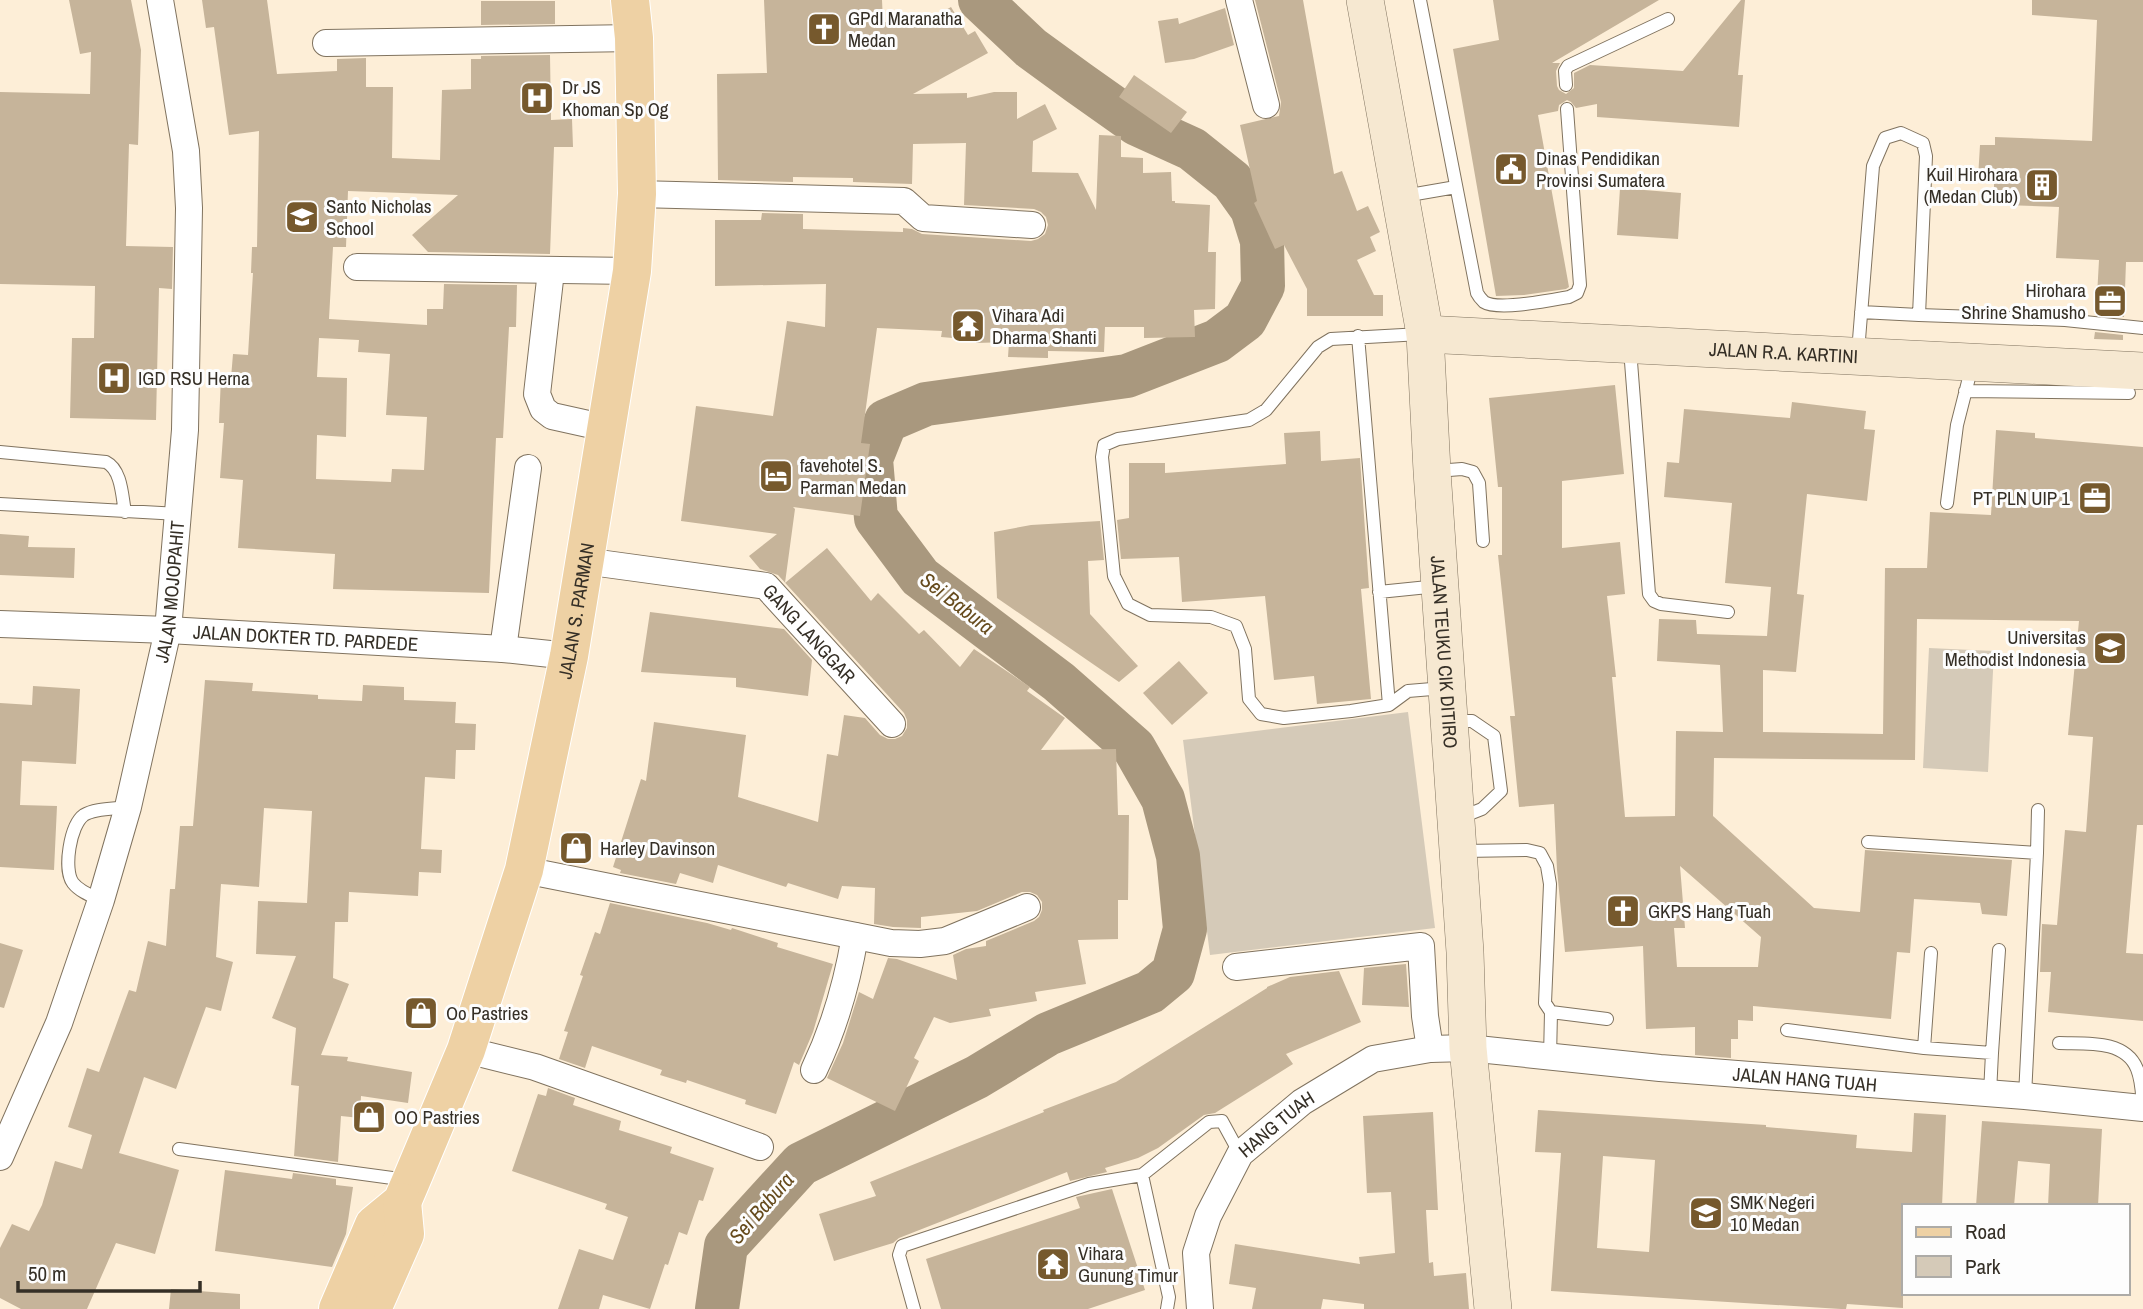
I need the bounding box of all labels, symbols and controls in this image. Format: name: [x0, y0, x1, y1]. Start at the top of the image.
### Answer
place label: GPdI Maranatha Medan: [848, 5, 963, 53]
church icon: GPdI Maranatha Medan: [805, 10, 843, 48]
place label: Dr JS Khoman Sp Og: [562, 74, 669, 122]
hospital icon: Dr JS Khoman Sp Og: [518, 79, 556, 117]
place label: Dinas Pendidikan Provinsi Sumatera: [1536, 145, 1665, 193]
public building icon: Dinas Pendidikan Provinsi Sumatera: [1492, 150, 1530, 188]
place label: Kuil Hirohara (Medan Club): [1924, 161, 2018, 209]
building icon: Kuil Hirohara (Medan Club): [2023, 166, 2061, 204]
place label: Santo Nicholas School: [326, 193, 432, 241]
school or university icon: Santo Nicholas School: [283, 198, 321, 236]
place label: Hirohara Shrine Shamusho: [1961, 277, 2086, 325]
office icon: Hirohara Shrine Shamusho: [2091, 282, 2129, 320]
place label: Vihara Adi Dharma Shanti: [992, 302, 1097, 350]
temple icon: Vihara Adi Dharma Shanti: [949, 307, 987, 345]
street label: JALAN R.A. KARTINI: [1709, 336, 1859, 369]
hospital icon: IGD RSU Herna: [95, 359, 133, 397]
place label: IGD RSU Herna: [138, 365, 250, 391]
place label: favehotel S. Parman Medan: [800, 452, 907, 500]
hotel icon: favehotel S. Parman Medan: [757, 457, 795, 495]
office icon: PT PLN UIP 1: [2076, 479, 2114, 517]
place label: PT PLN UIP 1: [1973, 485, 2070, 511]
street label: JALAN MOJOPAHIT: [148, 519, 190, 665]
street label: JALAN S. PARMAN: [552, 541, 600, 681]
street label: JALAN TEUKU CIK DITIRO: [1425, 555, 1464, 749]
water label: Sei Babura: [914, 565, 1000, 641]
street label: GANG LANGGAR: [757, 578, 862, 689]
street label: JALAN DOKTER TD. PARDEDE: [192, 618, 419, 657]
place label: Universitas Methodist Indonesia: [1945, 624, 2086, 672]
school or university icon: Universitas Methodist Indonesia: [2091, 629, 2129, 667]
shop icon: Harley Davinson: [557, 829, 595, 867]
place label: Harley Davinson: [600, 835, 715, 861]
church icon: GKPS Hang Tuah: [1604, 892, 1642, 930]
place label: GKPS Hang Tuah: [1648, 898, 1771, 924]
shop icon: Oo Pastries: [402, 994, 440, 1032]
place label: Oo Pastries: [446, 1000, 528, 1026]
street label: JALAN HANG TUAH: [1732, 1061, 1878, 1098]
street label: HANG TUAH: [1233, 1085, 1319, 1163]
shop icon: OO Pastries: [350, 1098, 388, 1136]
place label: OO Pastries: [394, 1104, 480, 1130]
water label: Sei Babura: [722, 1166, 800, 1250]
place label: SMK Negeri 10 Medan: [1730, 1189, 1815, 1237]
school or university icon: SMK Negeri 10 Medan: [1687, 1194, 1725, 1232]
legend: [1902, 1204, 2129, 1295]
text: Road: [1965, 1217, 2006, 1246]
place label: Vihara Gunung Timur: [1078, 1240, 1179, 1288]
temple icon: Vihara Gunung Timur: [1034, 1245, 1072, 1283]
scale bar: [18, 1250, 200, 1294]
text: Park: [1965, 1252, 2001, 1281]
text: 50 m: [28, 1259, 66, 1288]

